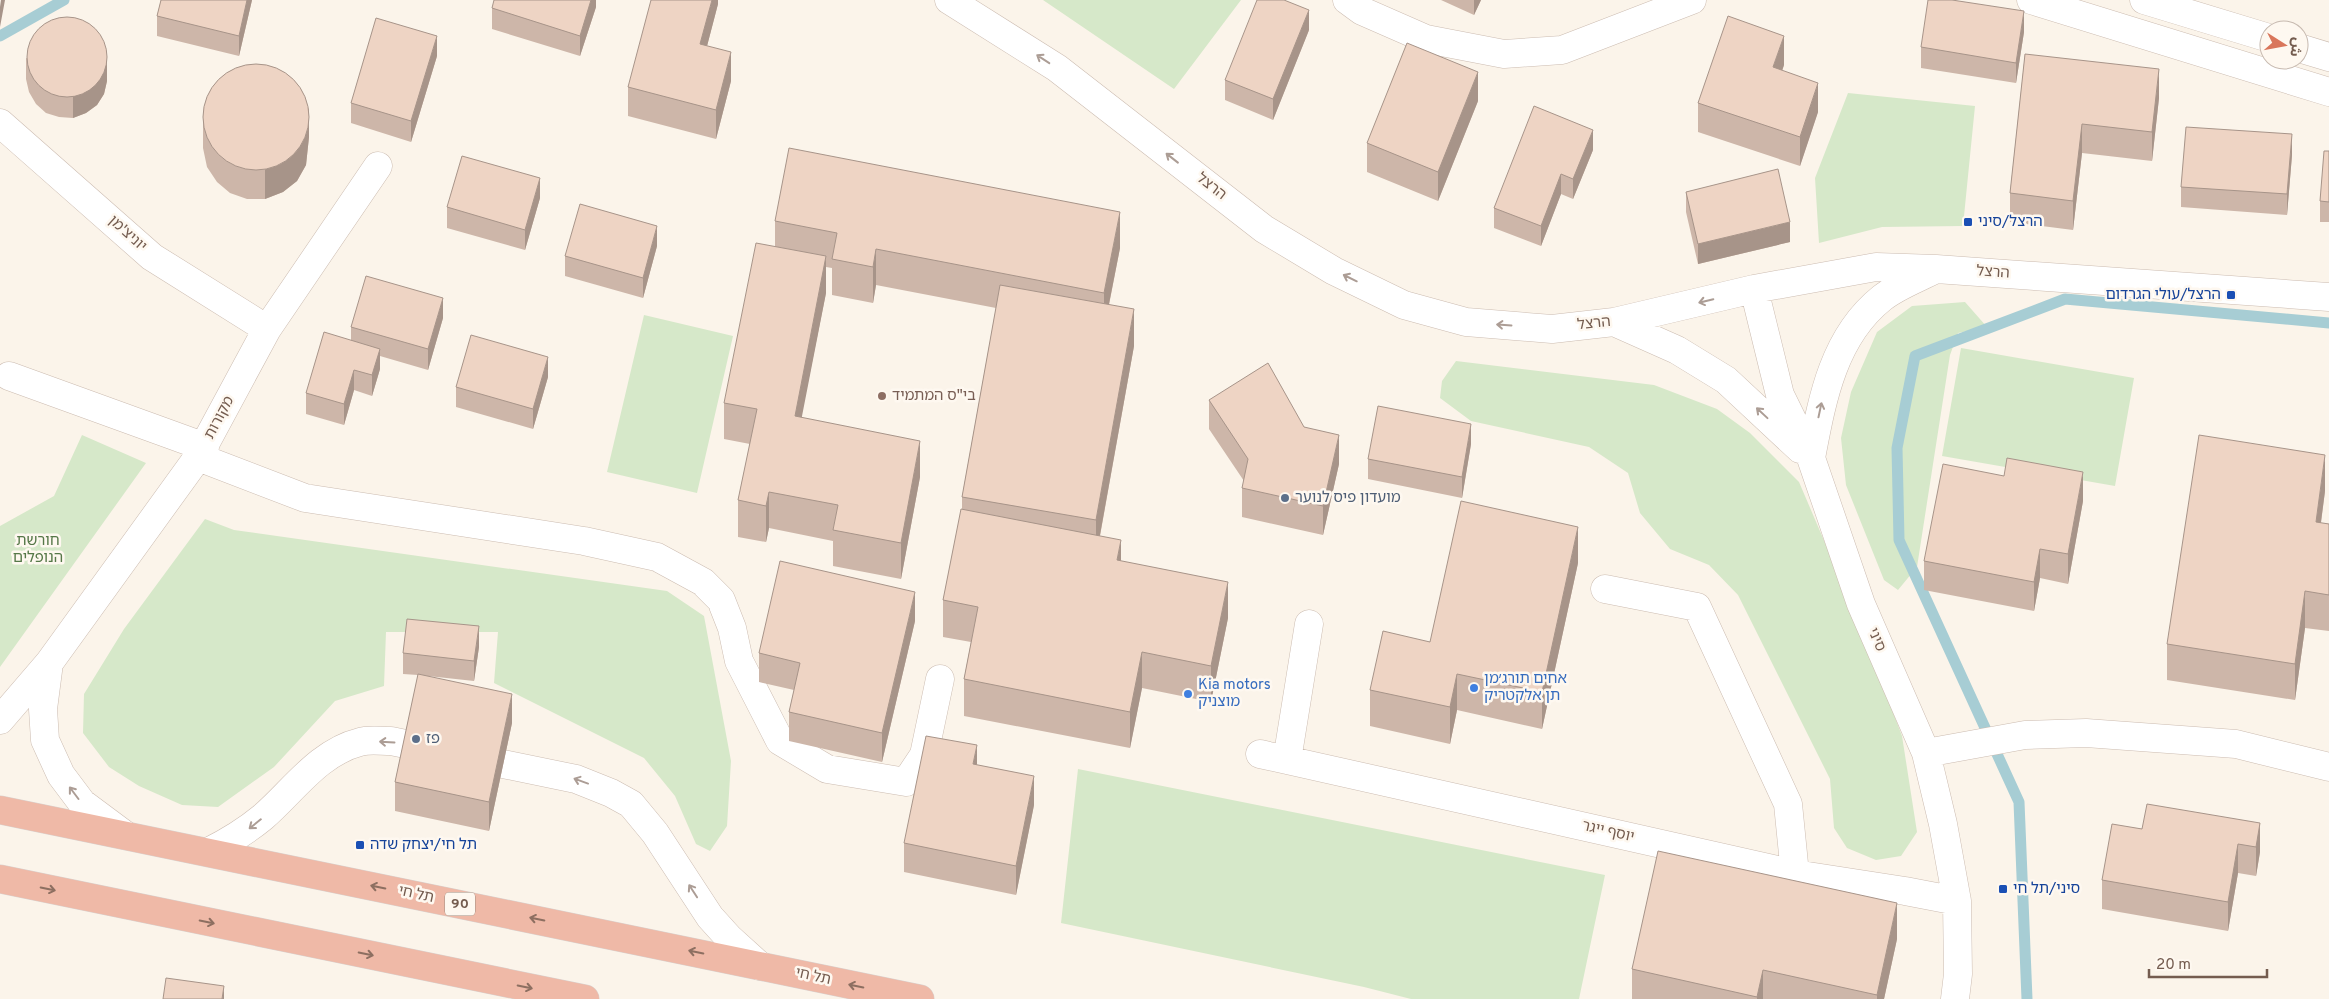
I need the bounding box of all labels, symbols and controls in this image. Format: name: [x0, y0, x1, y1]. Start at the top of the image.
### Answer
north arrow: [2259, 20, 2309, 70]
text: ش: [2285, 36, 2305, 58]
one-way arrow: [1036, 54, 1050, 65]
one-way arrow: [1166, 152, 1179, 163]
street label: הרצל: [1192, 169, 1230, 205]
street label: יוניצ'מן: [104, 212, 150, 256]
place label: הרצל/סיני: [1978, 213, 2043, 232]
marker: הרצל/סיני: [1962, 216, 1974, 228]
street label: הרצל: [1976, 262, 2010, 284]
one-way arrow: [1343, 273, 1358, 282]
place label: הרצל/עולי הגרדום: [2105, 286, 2221, 305]
marker: הרצל/עולי הגרדום: [2225, 289, 2237, 301]
one-way arrow: [1699, 296, 1715, 306]
street label: הרצל: [1576, 313, 1612, 335]
one-way arrow: [1496, 320, 1512, 330]
place label: בי"ס המתמיד: [892, 387, 976, 406]
marker: בי"ס המתמיד: [876, 390, 888, 402]
street label: מקורות: [201, 393, 239, 443]
one-way arrow: [1816, 403, 1826, 419]
one-way arrow: [1755, 407, 1768, 419]
place label: מועדון פיס לנוער: [1295, 489, 1401, 508]
marker: מועדון פיס לנוער: [1279, 492, 1291, 504]
park label: חורשת הנופלים: [13, 532, 63, 568]
street label: סיני: [1863, 625, 1889, 655]
place label: אחים תורג׳מן תן אלקטריק: [1484, 670, 1567, 706]
place label: Kia motors מוצניק: [1198, 676, 1271, 712]
marker: אחים תורג׳מן תן אלקטריק: [1468, 682, 1480, 694]
marker: Kia motors מוצניק: [1182, 688, 1194, 700]
place label: פז: [426, 730, 440, 749]
marker: פז: [410, 733, 422, 745]
one-way arrow: [380, 737, 396, 746]
one-way arrow: [573, 776, 589, 785]
one-way arrow: [69, 787, 80, 800]
street label: יוסף ייגר: [1580, 817, 1636, 847]
one-way arrow: [248, 818, 261, 829]
place label: תל חי/יצחק שדה: [370, 836, 477, 855]
marker: תל חי/יצחק שדה: [354, 839, 366, 851]
place label: סיני/תל חי: [2013, 880, 2080, 899]
one-way arrow: [371, 882, 387, 891]
street label: תל חי: [396, 882, 436, 908]
marker: סיני/תל חי: [1997, 883, 2009, 895]
one-way arrow: [688, 884, 698, 898]
one-way arrow: [39, 885, 55, 894]
road number: 90: [445, 892, 475, 916]
one-way arrow: [530, 914, 546, 924]
one-way arrow: [199, 917, 215, 927]
scale bar: [2149, 946, 2266, 978]
one-way arrow: [689, 947, 705, 957]
one-way arrow: [358, 950, 374, 960]
text: 20 m: [2156, 956, 2191, 975]
street label: תל חי: [793, 964, 833, 990]
one-way arrow: [848, 980, 864, 990]
one-way arrow: [517, 983, 533, 992]

